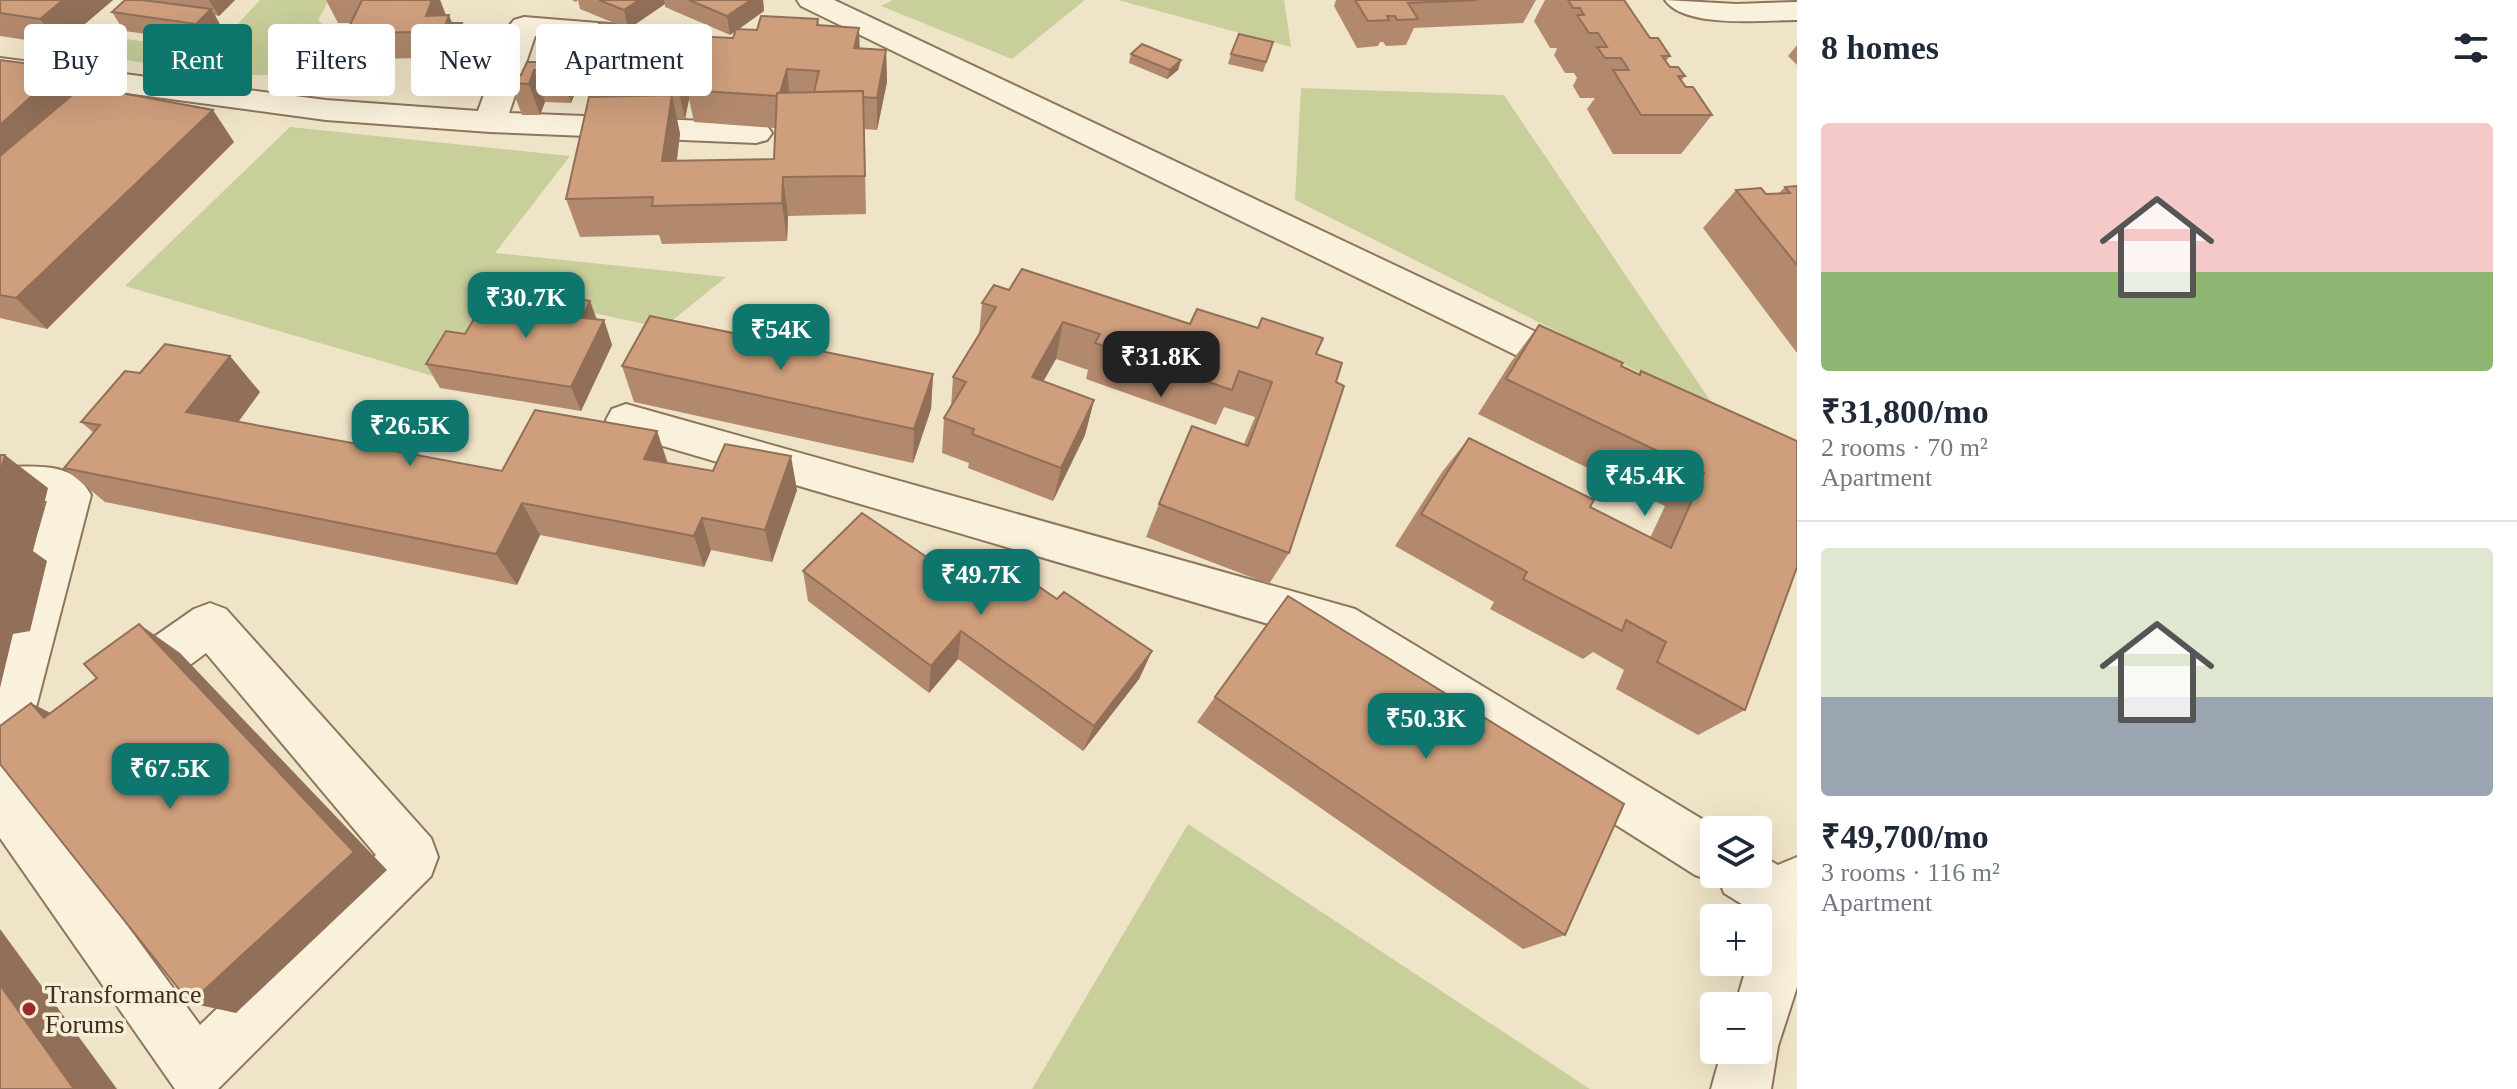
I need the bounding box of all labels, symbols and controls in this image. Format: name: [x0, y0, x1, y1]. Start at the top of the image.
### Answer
chip: Buy: [24, 24, 127, 96]
chip: Rent: [143, 24, 252, 96]
chip: Filters: [268, 24, 395, 96]
chip: New: [411, 24, 520, 96]
chip: Apartment: [536, 24, 712, 96]
icon: filters: [2449, 26, 2493, 70]
text: 8 homes: [1821, 29, 1939, 66]
icon: home: [2085, 175, 2229, 319]
pin: ₹30.7K: [461, 272, 591, 340]
text: ₹30.7K: [486, 283, 566, 312]
pin: ₹54K: [734, 304, 828, 372]
text: ₹54K: [750, 315, 812, 344]
pin: ₹31.8K: [1096, 331, 1226, 399]
text: ₹31.8K: [1121, 342, 1201, 371]
text: ₹31,800/mo: [1821, 393, 1989, 430]
pin: ₹26.5K: [345, 400, 475, 468]
text: ₹26.5K: [370, 411, 450, 440]
text: 2 rooms · 70 m²: [1821, 433, 1988, 462]
pin: ₹45.4K: [1580, 450, 1710, 518]
text: ₹45.4K: [1605, 461, 1685, 490]
text: Apartment: [1821, 463, 1932, 492]
pin: ₹49.7K: [916, 549, 1046, 617]
text: ₹49.7K: [941, 560, 1021, 589]
icon: home: [2085, 600, 2229, 744]
pin: ₹50.3K: [1361, 693, 1491, 761]
text: ₹50.3K: [1386, 704, 1466, 733]
pin: ₹67.5K: [105, 743, 235, 811]
text: ₹67.5K: [130, 754, 210, 783]
map controls: [1700, 816, 1772, 1064]
button: layers: [1700, 816, 1772, 888]
text: ₹49,700/mo: [1821, 818, 1989, 855]
text: 3 rooms · 116 m²: [1821, 858, 2000, 887]
text: Apartment: [1821, 888, 1932, 917]
button: +: [1700, 904, 1772, 976]
place label: Transformance Forums: [45, 980, 201, 1039]
button: −: [1700, 992, 1772, 1064]
marker: Transformance Forums: [20, 1000, 38, 1018]

